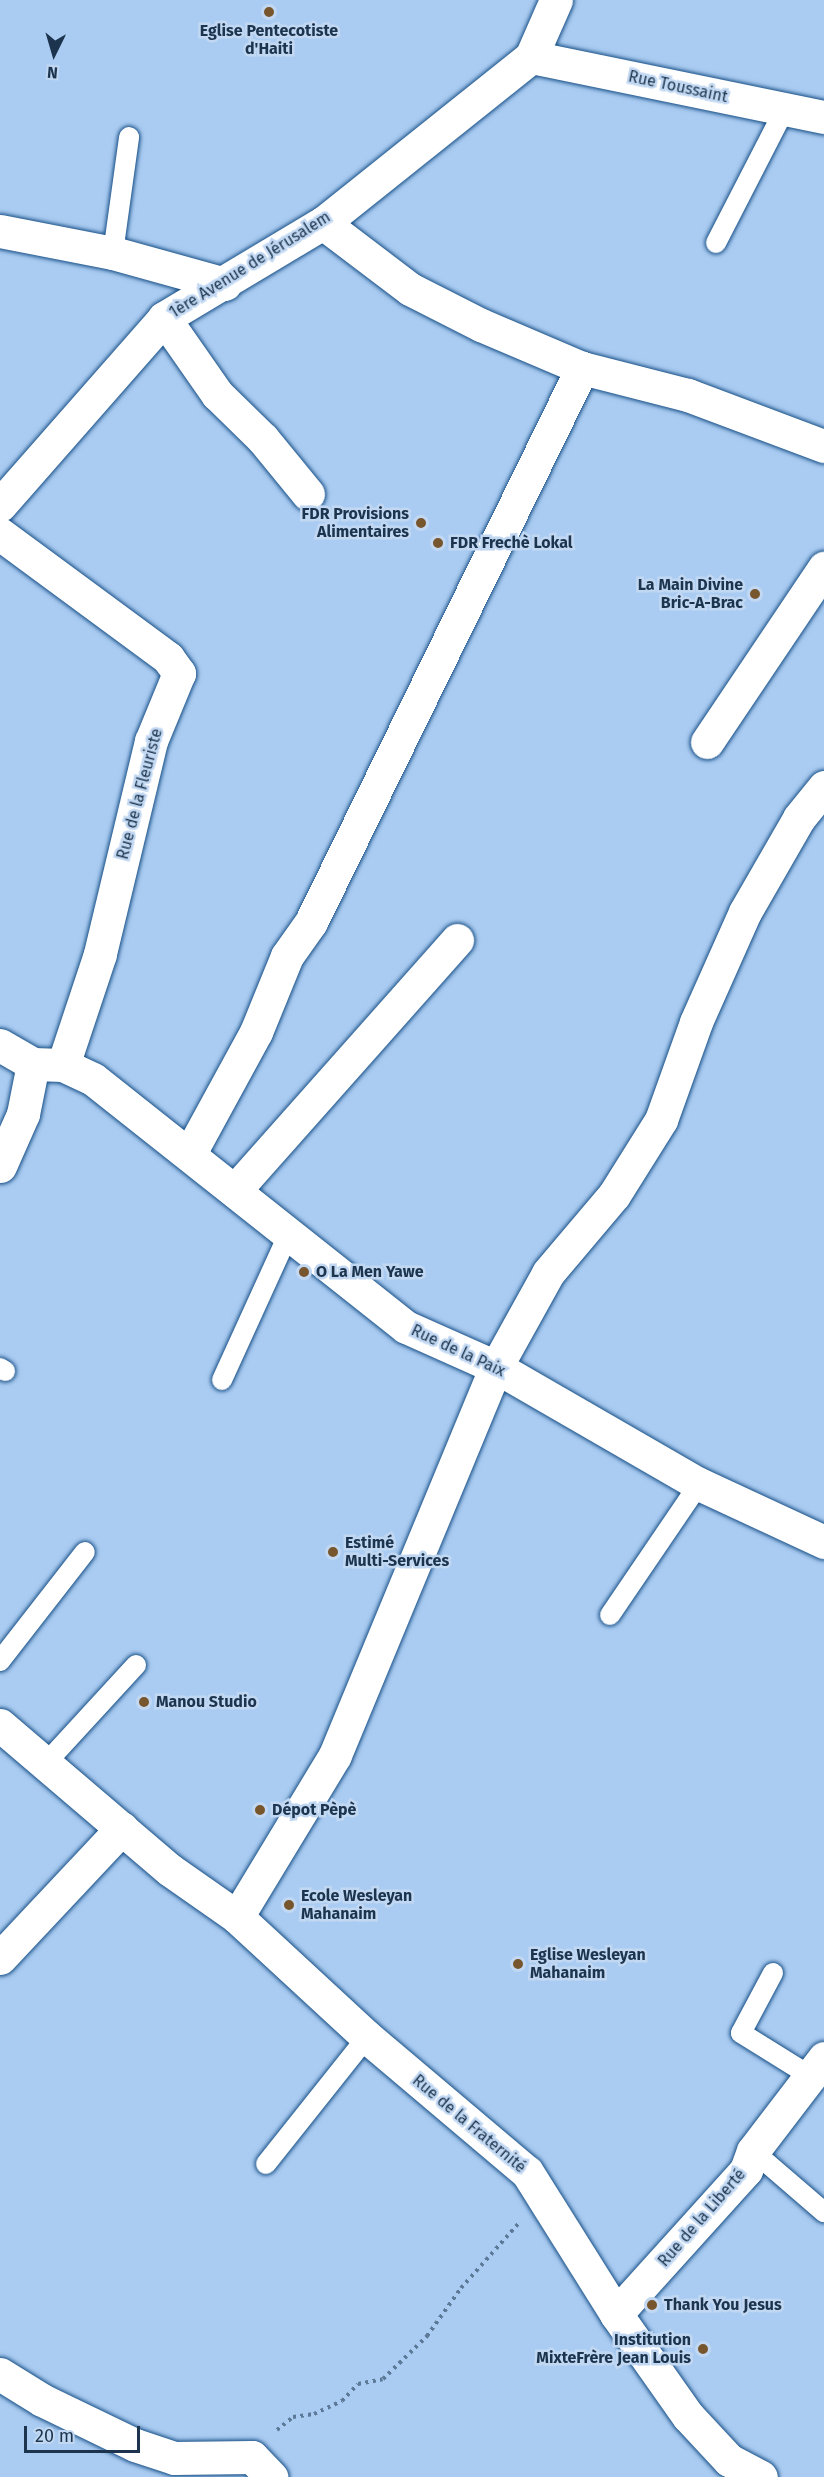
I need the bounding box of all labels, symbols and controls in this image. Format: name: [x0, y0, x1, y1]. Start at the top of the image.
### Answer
marker: Eglise Pentecotiste d'Haiti: [262, 5, 276, 19]
place label: Eglise Pentecotiste d'Haiti: [200, 21, 338, 59]
north arrow: [24, 24, 84, 84]
text: N: [46, 63, 59, 82]
street label: Rue Toussaint: [627, 67, 729, 107]
street label: 1ère Avenue de Jérusalem: [166, 208, 334, 322]
place label: FDR Provisions Alimentaires: [301, 504, 409, 542]
marker: FDR Provisions Alimentaires: [414, 516, 428, 530]
place label: FDR Frechè Lokal: [450, 533, 572, 553]
marker: FDR Frechè Lokal: [431, 536, 445, 550]
place label: La Main Divine Bric-A-Brac: [638, 575, 743, 613]
marker: La Main Divine Bric-A-Brac: [748, 587, 762, 601]
street label: Rue de la Fleuriste: [113, 726, 167, 862]
place label: O La Men Yawe: [316, 1262, 424, 1282]
marker: O La Men Yawe: [297, 1265, 311, 1279]
street label: Rue de la Paix: [408, 1321, 508, 1381]
place label: Estimé Multi-Services: [345, 1533, 449, 1571]
marker: Estimé Multi-Services: [326, 1545, 340, 1559]
place label: Manou Studio: [156, 1692, 257, 1712]
marker: Manou Studio: [137, 1695, 151, 1709]
place label: Dépot Pèpè: [272, 1800, 356, 1820]
marker: Dépot Pèpè: [253, 1803, 267, 1817]
place label: Ecole Wesleyan Mahanaim: [301, 1886, 412, 1924]
marker: Ecole Wesleyan Mahanaim: [282, 1898, 296, 1912]
place label: Eglise Wesleyan Mahanaim: [530, 1945, 646, 1983]
marker: Eglise Wesleyan Mahanaim: [511, 1957, 525, 1971]
street label: Rue de la Fraternité: [408, 2071, 530, 2177]
street label: Rue de la Liberté: [654, 2165, 750, 2271]
place label: Thank You Jesus: [664, 2295, 782, 2315]
marker: Thank You Jesus: [645, 2298, 659, 2312]
place label: Institution MixteFrère Jean Louis: [536, 2330, 691, 2368]
marker: Institution MixteFrère Jean Louis: [696, 2342, 710, 2356]
scale bar: [27, 2414, 142, 2452]
text: 20 m: [35, 2425, 74, 2447]

